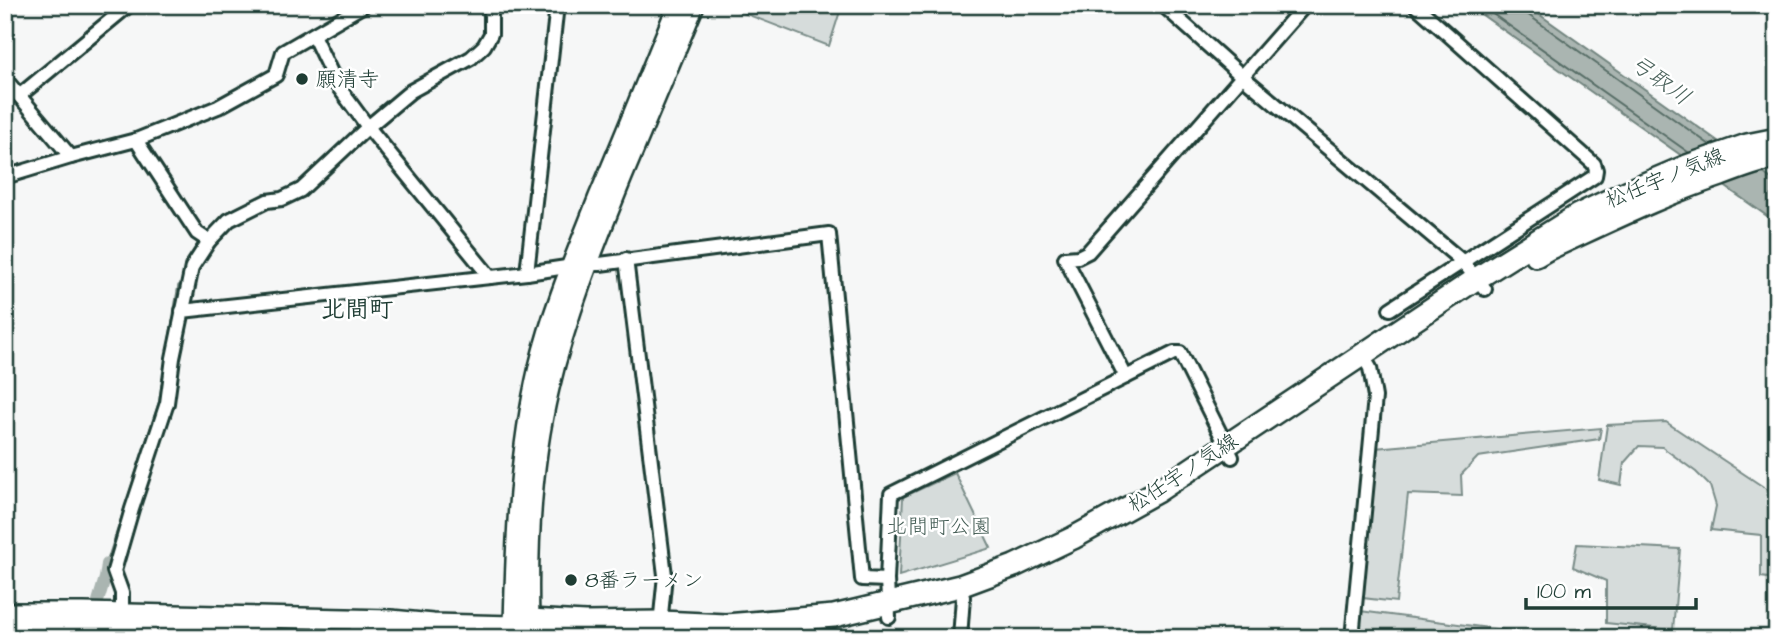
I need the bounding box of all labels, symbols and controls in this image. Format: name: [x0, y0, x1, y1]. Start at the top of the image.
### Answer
water label: 弓取川: [1623, 47, 1697, 113]
place label: 願清寺: [316, 65, 379, 94]
marker: 願清寺: [294, 71, 310, 87]
street label: 松任宇ノ気線: [1601, 141, 1729, 215]
district label: 北間町: [321, 293, 393, 327]
street label: 松任宇ノ気線: [1122, 427, 1244, 519]
park label: 北間町公園: [887, 512, 992, 541]
place label: 8番ラーメン: [585, 566, 704, 595]
scale bar: [1526, 566, 1696, 610]
marker: 8番ラーメン: [563, 572, 579, 588]
text: 100 m: [1537, 577, 1592, 606]

